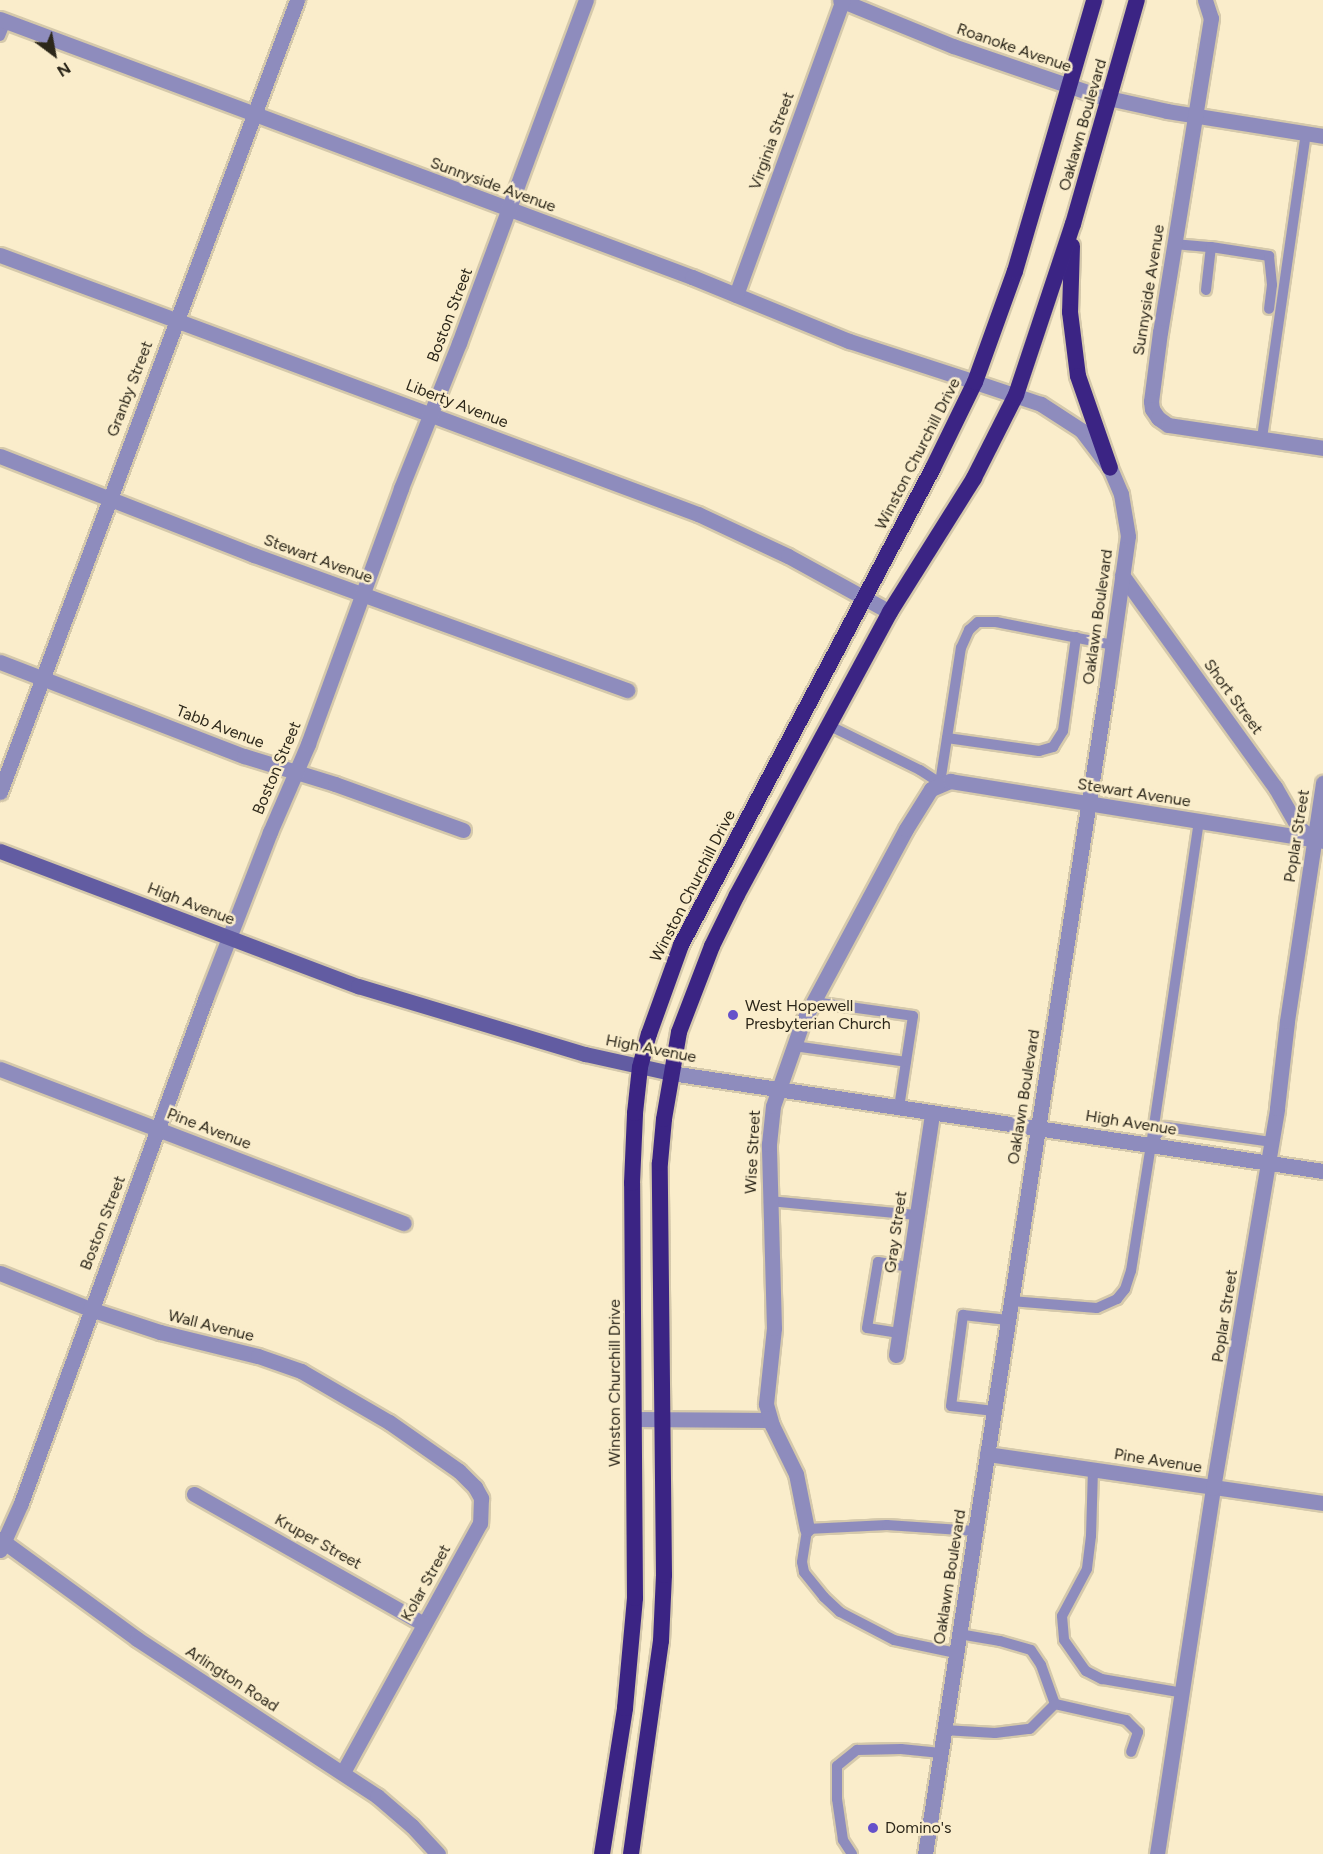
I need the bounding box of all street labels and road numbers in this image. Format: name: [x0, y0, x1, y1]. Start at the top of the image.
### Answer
street label: Roanoke Avenue: [954, 19, 1074, 77]
street label: Oaklawn Boulevard: [1055, 57, 1111, 193]
street label: Virginia Street: [745, 89, 799, 193]
street label: Sunnyside Avenue: [428, 153, 558, 217]
street label: Sunnyside Avenue: [1129, 223, 1169, 357]
street label: Boston Street: [423, 265, 477, 365]
street label: Granby Street: [103, 338, 157, 440]
street label: Winston Churchill Drive: [871, 375, 965, 533]
street label: Liberty Avenue: [403, 376, 511, 432]
street label: Stewart Avenue: [261, 530, 375, 588]
street label: Oaklawn Boulevard: [1079, 548, 1117, 686]
street label: Short Street: [1199, 656, 1267, 738]
street label: Tabb Avenue: [173, 701, 267, 753]
street label: Boston Street: [249, 718, 305, 818]
street label: Stewart Avenue: [1076, 775, 1192, 811]
street label: Poplar Street: [1280, 788, 1314, 884]
street label: Winston Churchill Drive: [646, 807, 740, 965]
street label: High Avenue: [145, 879, 237, 929]
street label: Oaklawn Boulevard: [1004, 1028, 1044, 1166]
street label: High Avenue: [604, 1031, 698, 1067]
street label: Pine Avenue: [164, 1104, 254, 1154]
street label: High Avenue: [1084, 1106, 1178, 1140]
street label: Wise Street: [741, 1110, 765, 1194]
street label: Boston Street: [76, 1173, 130, 1273]
street label: Gray Street: [881, 1190, 911, 1274]
street label: Poplar Street: [1208, 1268, 1242, 1364]
street label: Winston Churchill Drive: [605, 1299, 625, 1467]
street label: Wall Avenue: [166, 1306, 256, 1346]
street label: Pine Avenue: [1113, 1445, 1203, 1477]
street label: Oaklawn Boulevard: [930, 1508, 970, 1646]
street label: Kruper Street: [271, 1510, 365, 1574]
street label: Kolar Street: [397, 1541, 455, 1625]
street label: Arlington Road: [182, 1642, 282, 1716]

